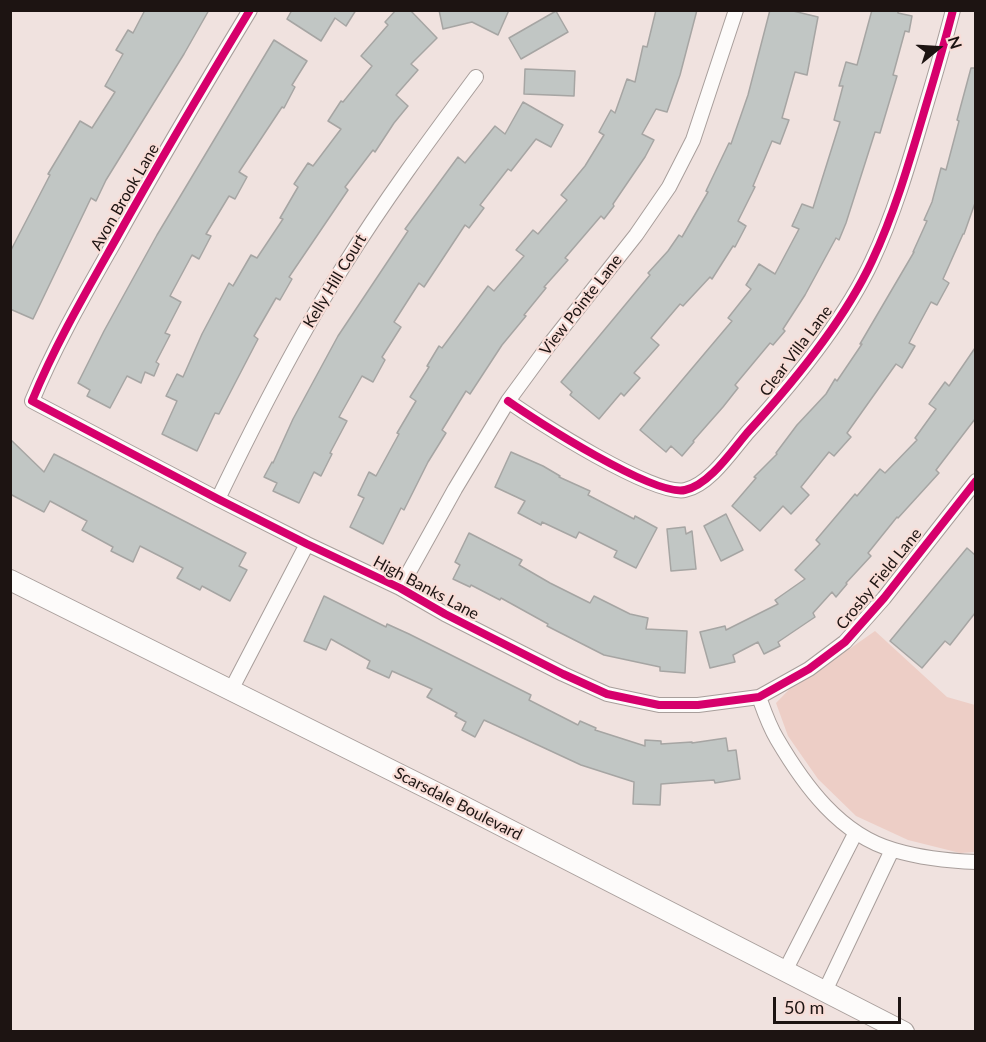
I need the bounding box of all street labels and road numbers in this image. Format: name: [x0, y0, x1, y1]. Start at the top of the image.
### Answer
street label: Avon Brook Lane: [87, 140, 163, 254]
street label: Kelly Hill Court: [299, 231, 371, 331]
street label: View Pointe Lane: [536, 251, 626, 359]
street label: Clear Villa Lane: [756, 302, 836, 400]
street label: Crosby Field Lane: [832, 524, 926, 634]
street label: High Banks Lane: [370, 552, 482, 624]
street label: Scarsdale Boulevard: [391, 763, 525, 845]

